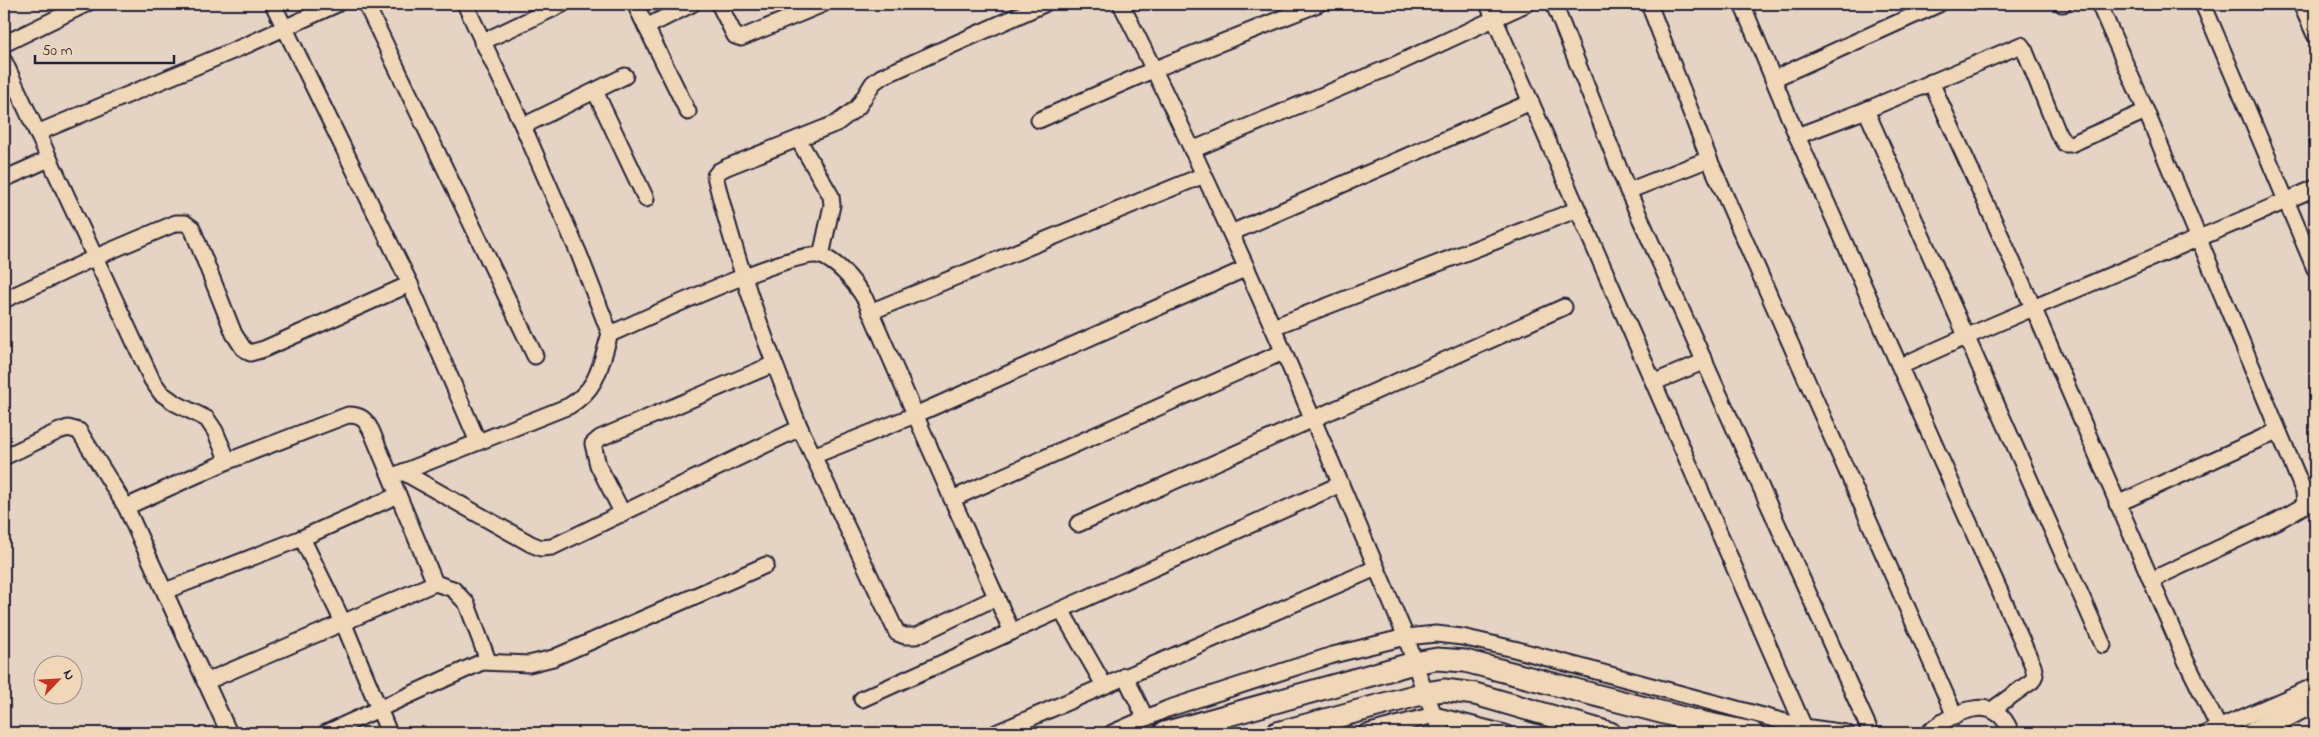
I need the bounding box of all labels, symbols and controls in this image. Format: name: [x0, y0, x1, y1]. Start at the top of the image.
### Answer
scale bar: [35, 32, 174, 64]
text: 50 m: [42, 40, 73, 62]
north arrow: [32, 654, 82, 704]
text: N: [57, 666, 80, 684]

